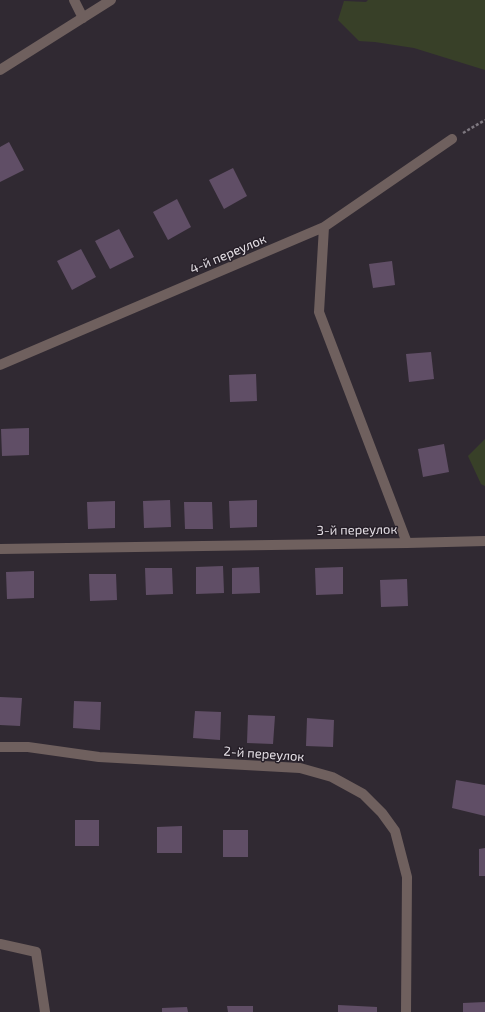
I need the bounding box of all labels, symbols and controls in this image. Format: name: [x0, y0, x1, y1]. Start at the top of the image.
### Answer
street label: 4-й переулок: [187, 231, 269, 277]
street label: 3-й переулок: [316, 521, 398, 539]
street label: 2-й переулок: [223, 743, 305, 765]

